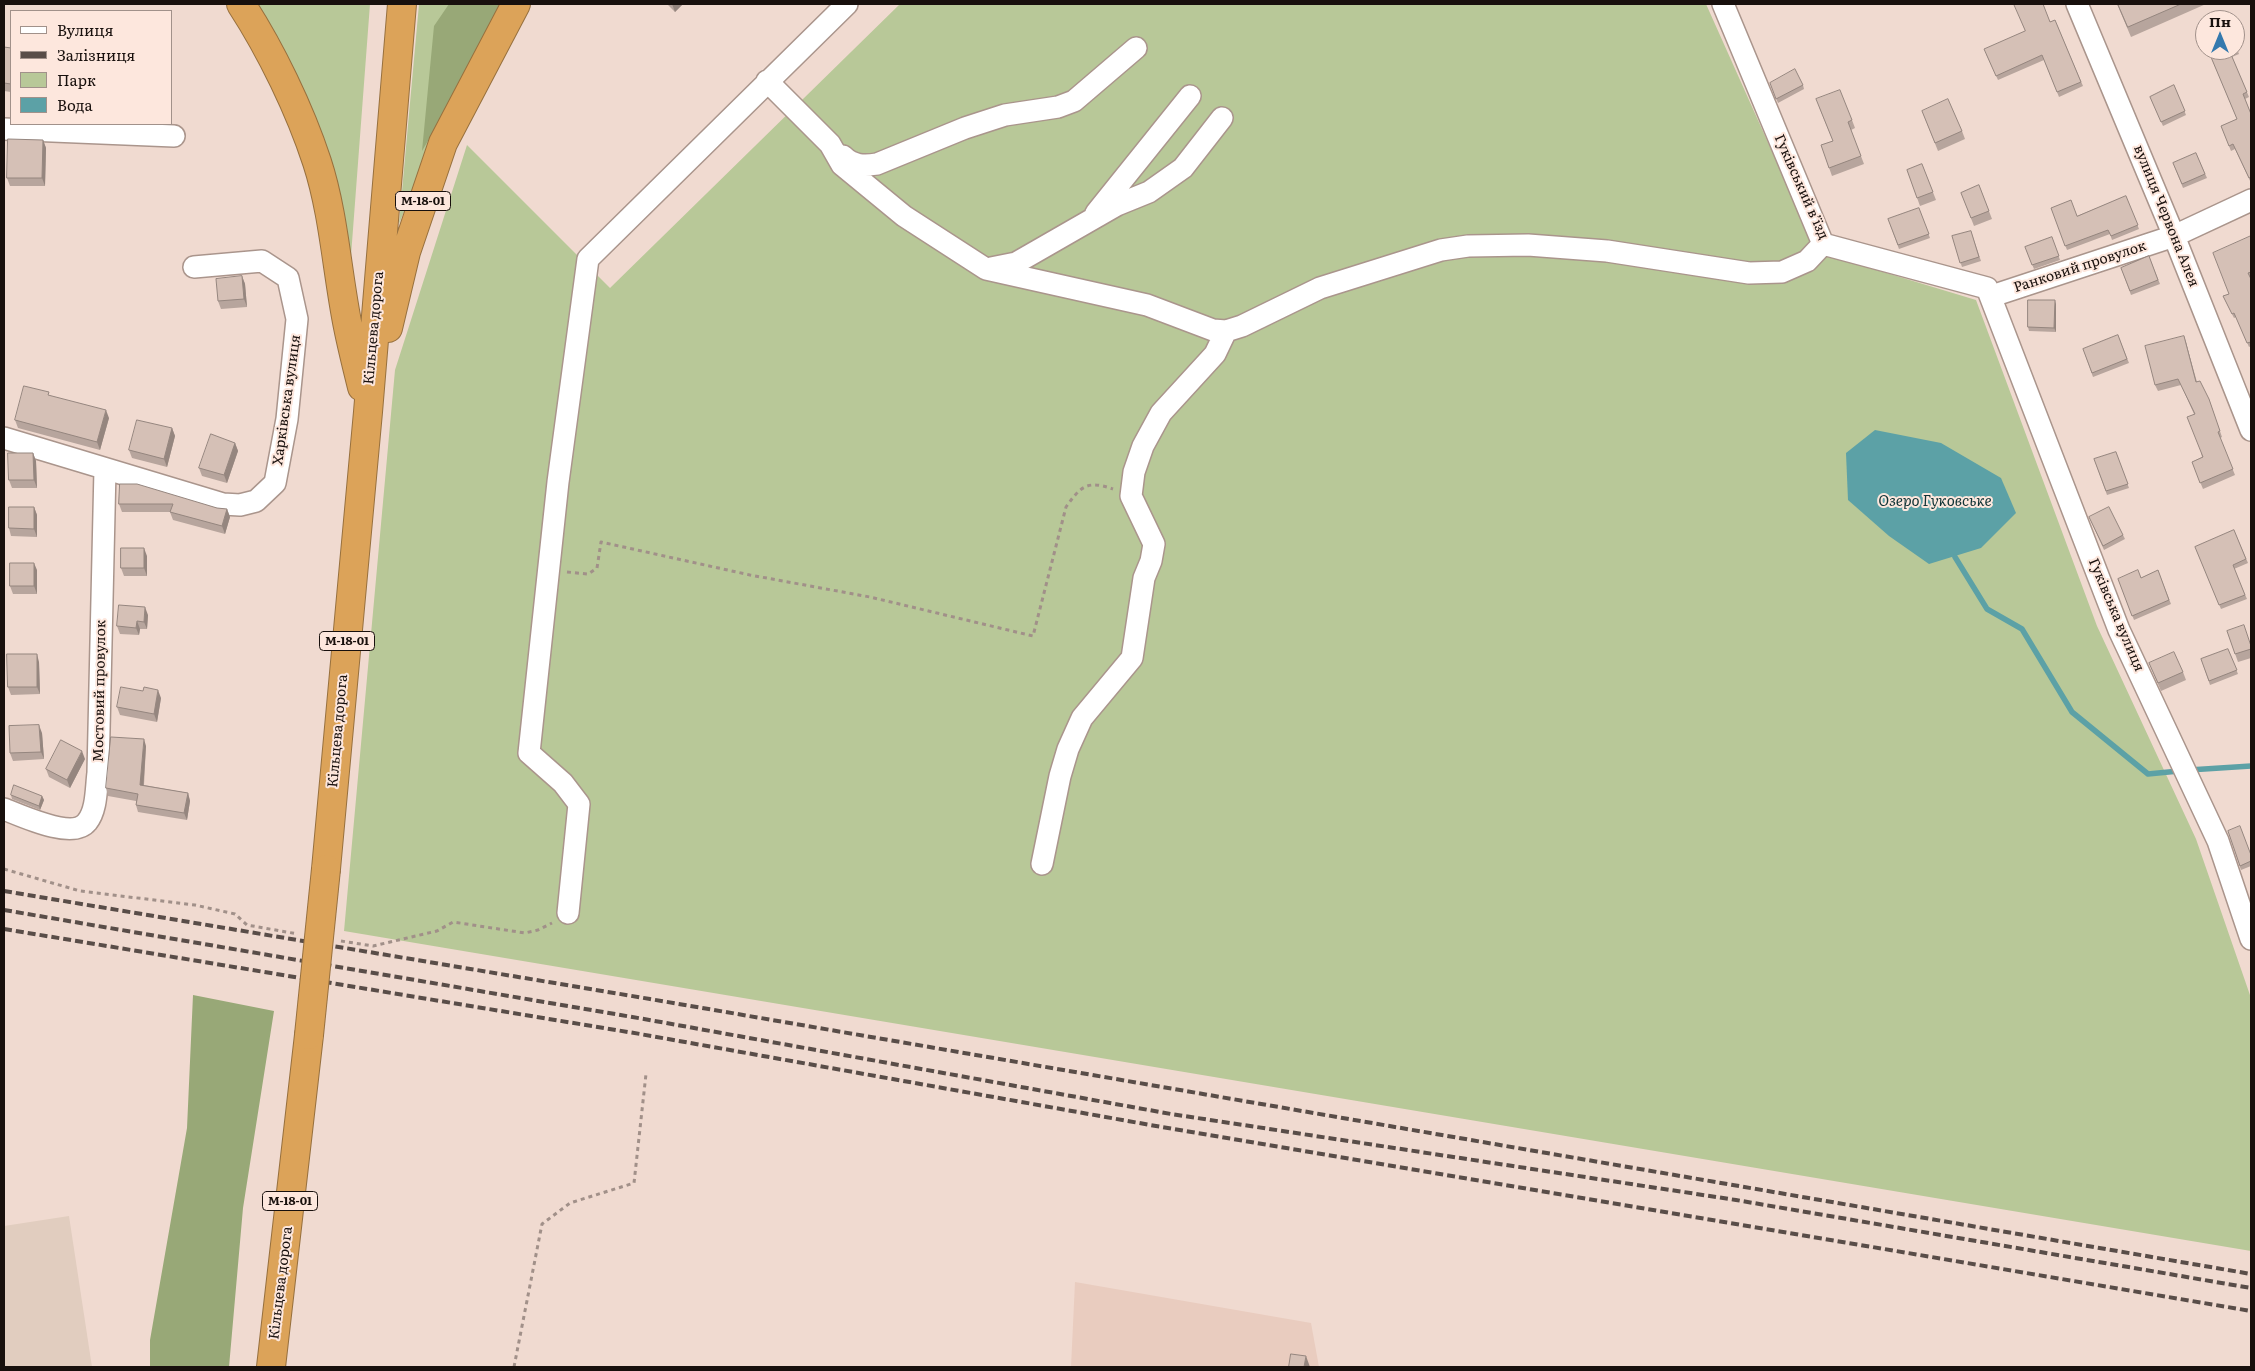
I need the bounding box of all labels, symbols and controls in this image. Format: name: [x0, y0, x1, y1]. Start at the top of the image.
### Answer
legend: [10, 10, 172, 125]
north arrow: [2195, 10, 2245, 60]
text: Пн: [2209, 11, 2231, 31]
text: Вулиця: [57, 18, 114, 41]
text: Залізниця: [57, 43, 135, 66]
text: Парк: [57, 68, 96, 91]
text: Вода: [57, 93, 93, 116]
street label: Гуківський в’їзд: [1770, 132, 1832, 242]
street label: вулиця Червона Алея: [2130, 143, 2202, 289]
road number: М-18-01: [396, 192, 450, 210]
street label: Ранковий провулок: [2012, 238, 2148, 296]
street label: Кільцева дорога: [361, 271, 387, 385]
street label: Харківська вулиця: [270, 334, 304, 466]
water label: Озеро Гуковське: [1878, 493, 1992, 511]
street label: Гуківська вулиця: [2085, 556, 2147, 674]
street label: Мостовий провулок: [90, 620, 110, 762]
road number: М-18-01: [320, 631, 374, 650]
street label: Кільцева дорога: [325, 674, 351, 788]
road number: М-18-01: [262, 1192, 318, 1210]
street label: Кільцева дорога: [266, 1225, 296, 1341]

